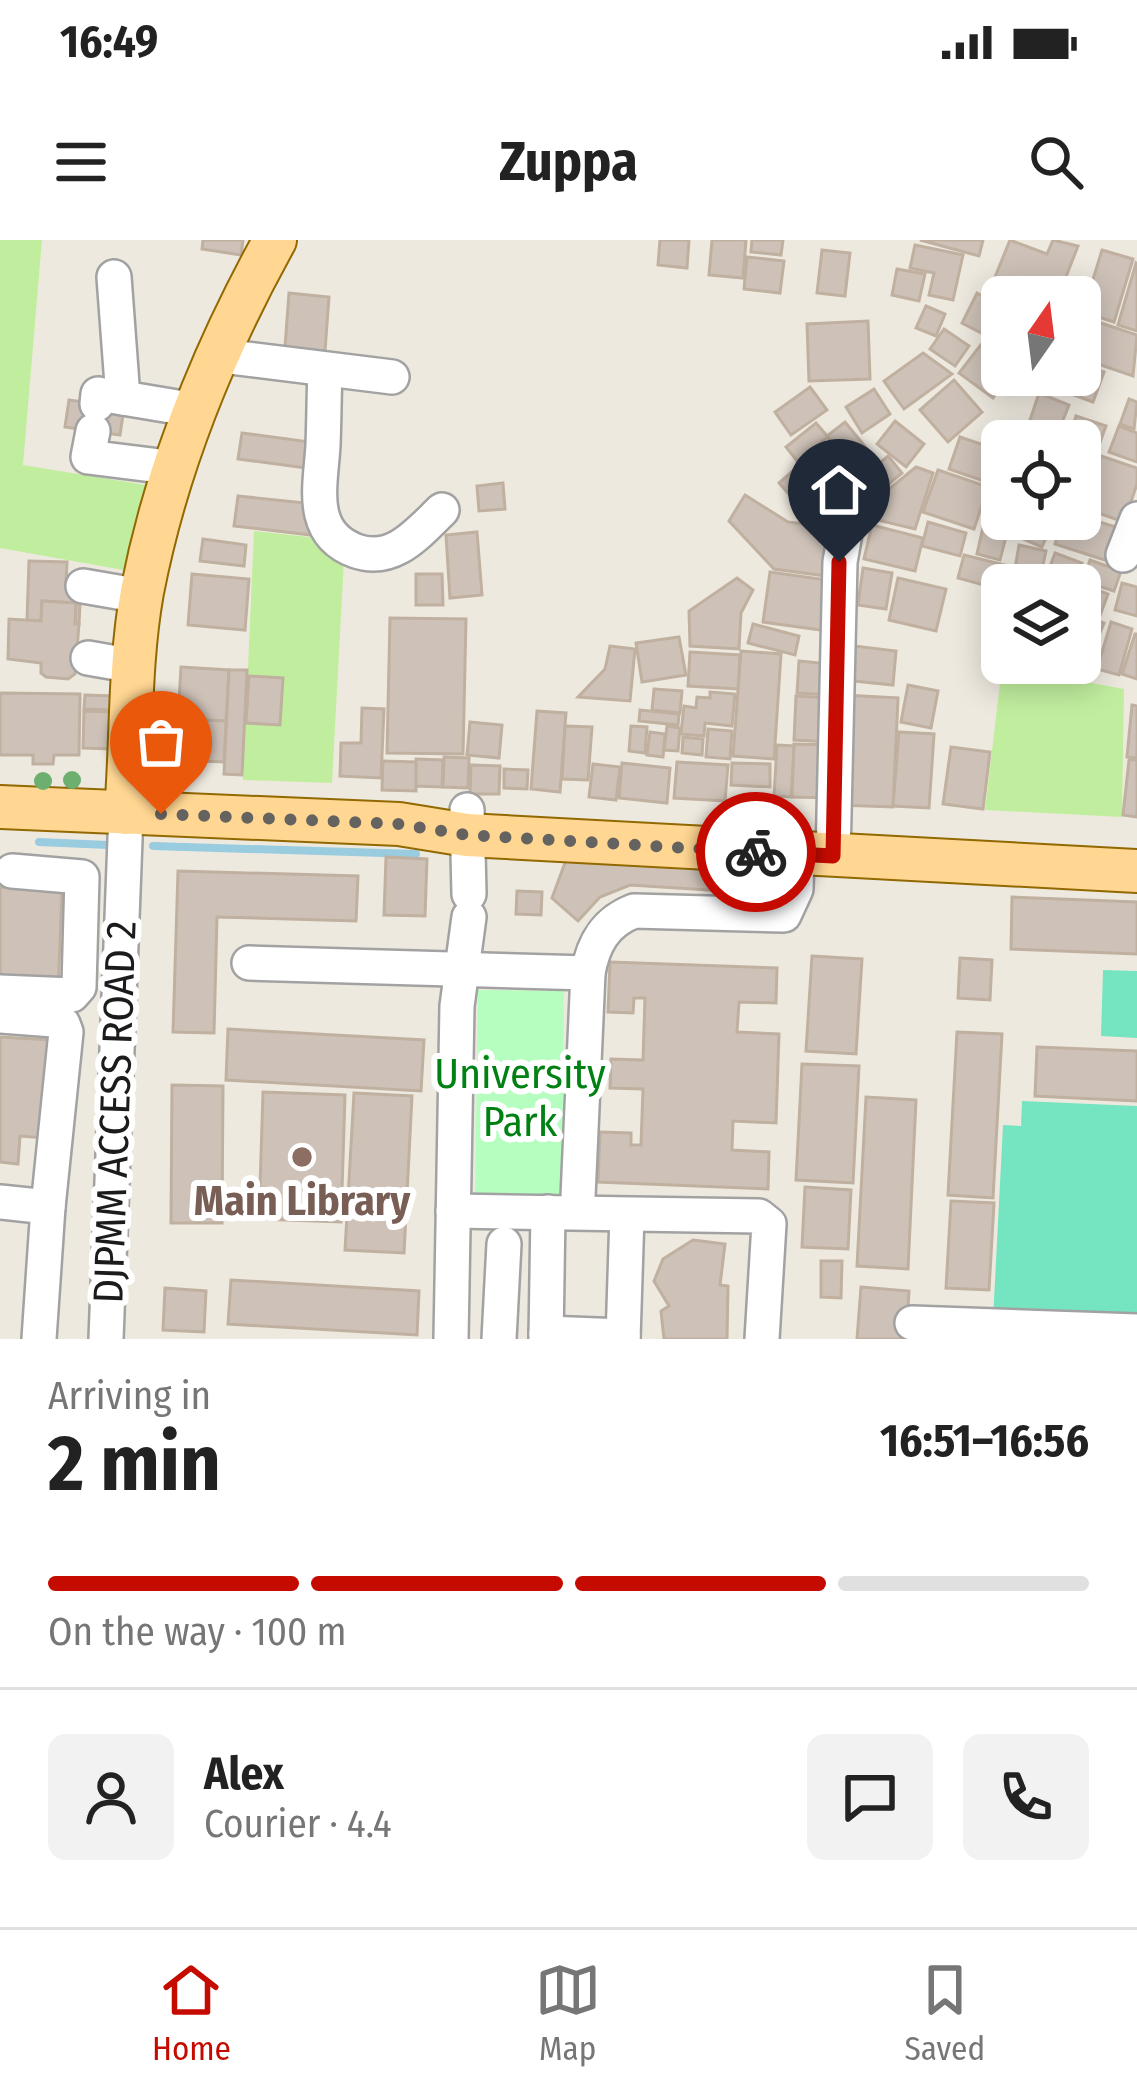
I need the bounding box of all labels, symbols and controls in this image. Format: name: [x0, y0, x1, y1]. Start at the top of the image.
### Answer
text: 16:49: [60, 15, 158, 69]
icon: menu: [48, 129, 114, 195]
icon: search: [1023, 129, 1089, 195]
text: Zuppa: [499, 130, 638, 194]
north arrow: [981, 276, 1101, 396]
map controls: [981, 276, 1101, 684]
button: locate: [981, 420, 1101, 540]
pin: [788, 439, 890, 562]
icon: home: [806, 457, 872, 523]
button: layers: [981, 564, 1101, 684]
pin: [110, 691, 212, 814]
icon: bag: [128, 709, 194, 775]
courier: [696, 792, 816, 912]
icon: bike: [723, 819, 789, 885]
street label: DJPMM ACCESS ROAD 2: [83, 920, 147, 1304]
park label: University Park: [434, 1049, 606, 1147]
marker: Main Library: [289, 1144, 315, 1170]
place label: Main Library: [194, 1176, 411, 1226]
text: Arriving in: [48, 1373, 211, 1419]
text: 16:51–16:56: [880, 1414, 1089, 1468]
text: 2 min: [48, 1417, 221, 1511]
text: On the way · 100 m: [48, 1609, 347, 1655]
button: person: [48, 1734, 174, 1860]
button: chat: [807, 1734, 933, 1860]
button: phone: [963, 1734, 1089, 1860]
text: Alex: [204, 1747, 284, 1801]
text: Courier · 4.4: [204, 1801, 392, 1847]
tab: Home: [152, 1957, 231, 2069]
tab: Map: [535, 1957, 601, 2069]
tab: Saved: [905, 1957, 985, 2069]

